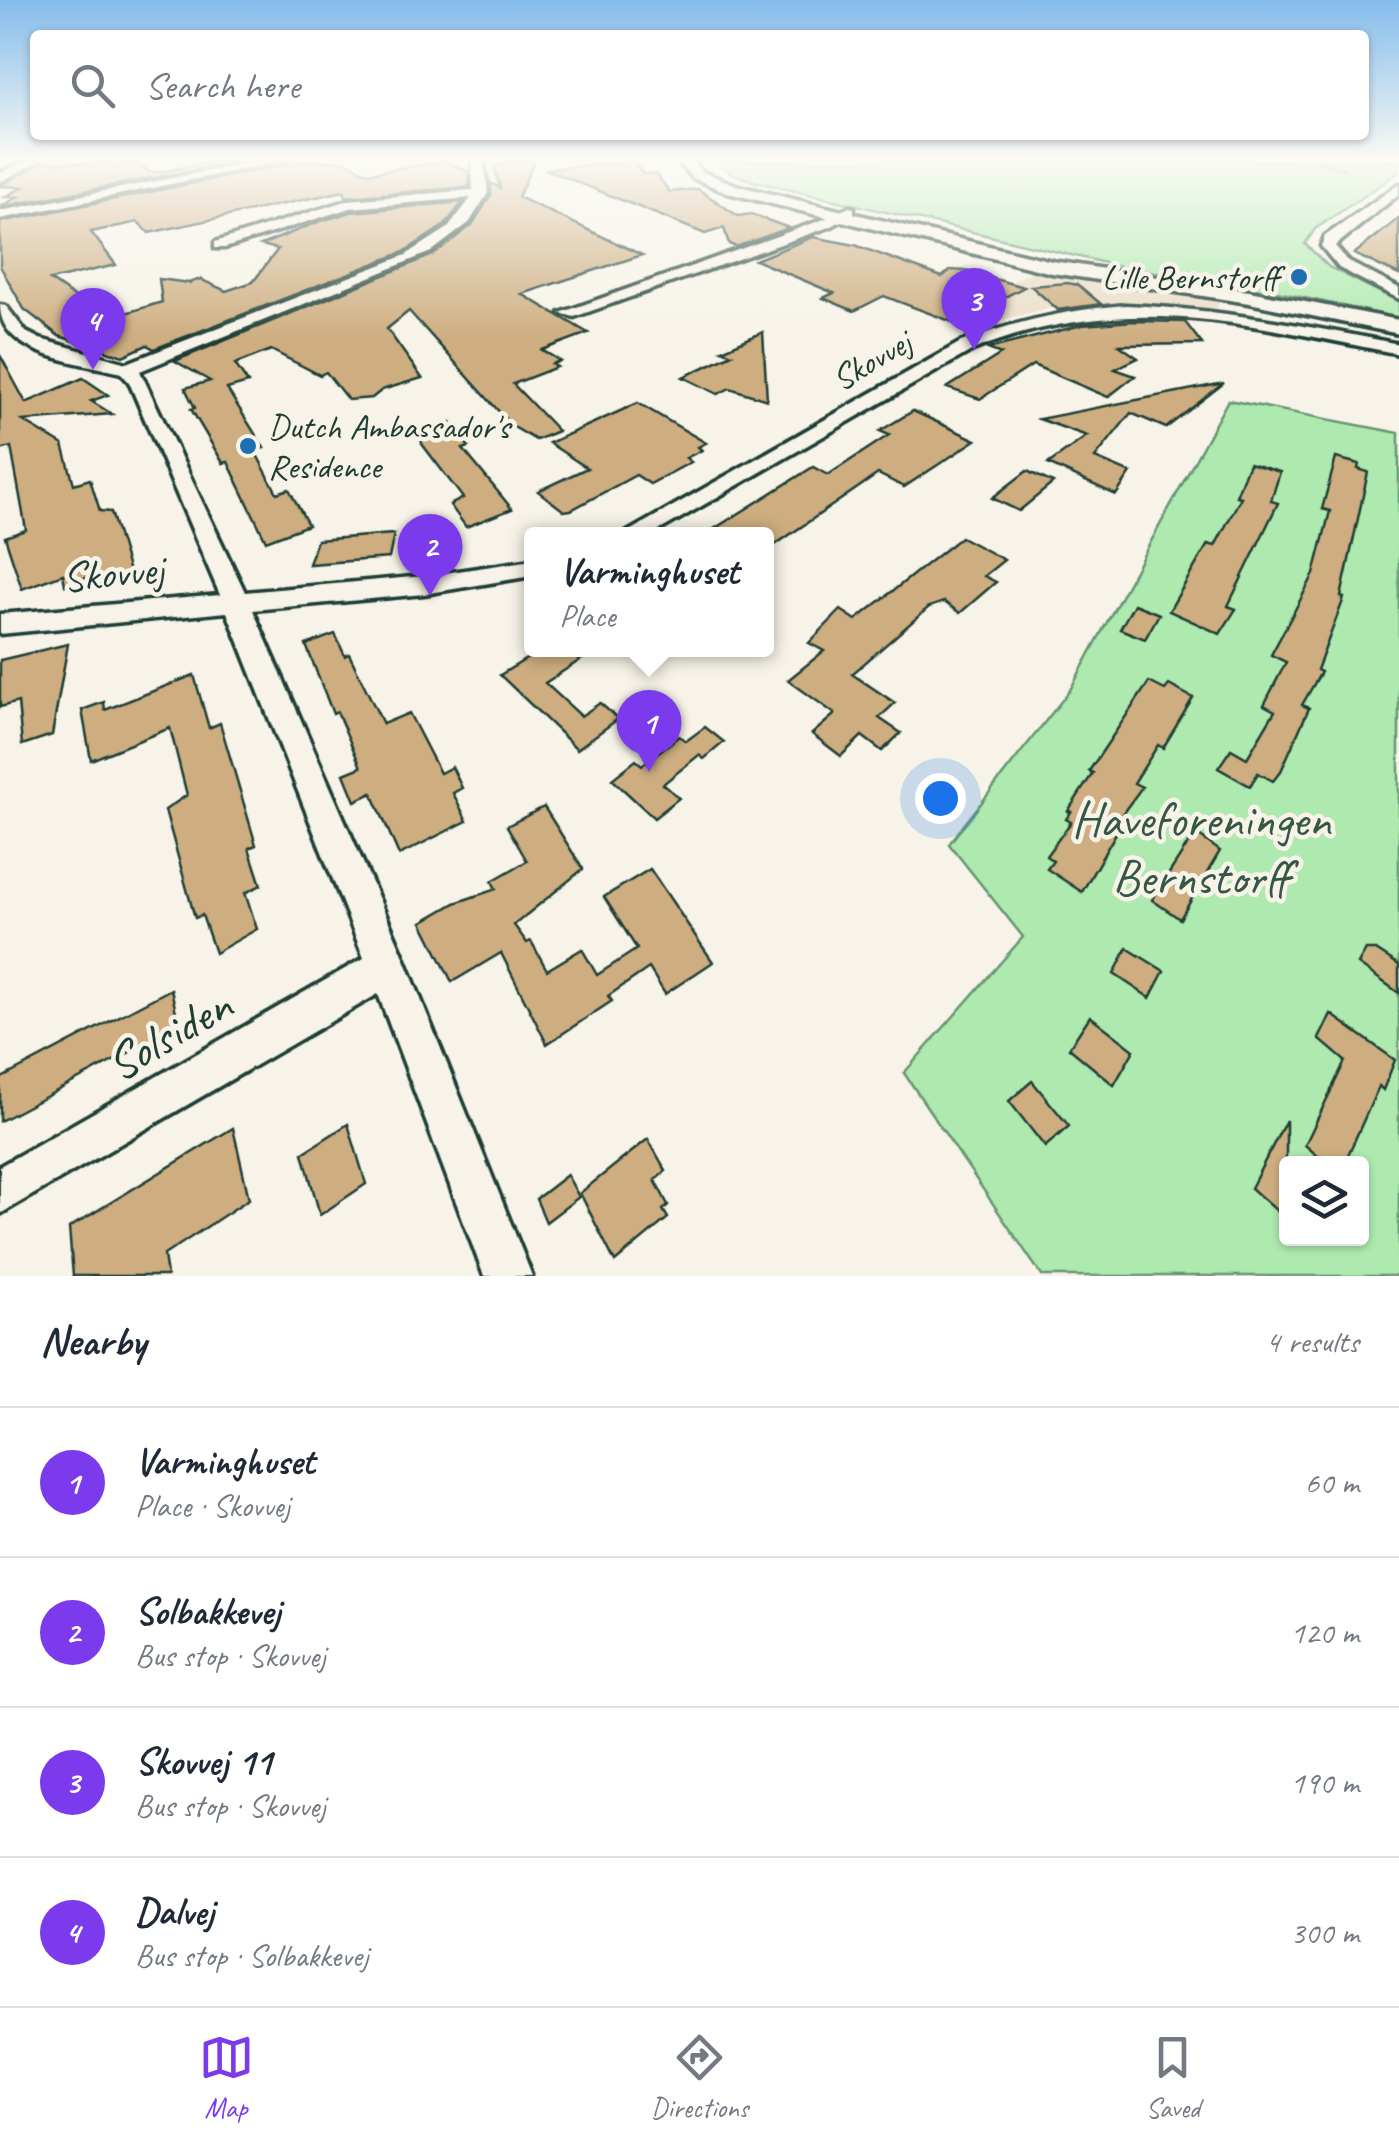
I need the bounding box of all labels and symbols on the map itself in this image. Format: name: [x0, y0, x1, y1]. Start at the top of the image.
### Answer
place label: Lille Bernstorff: [1102, 255, 1286, 300]
marker: Lille Bernstorff: [1288, 266, 1310, 288]
pin: 3: [942, 268, 1006, 350]
pin: 4: [61, 288, 126, 370]
street label: Skovvej: [823, 318, 922, 401]
place label: Dutch Ambassador's Residence: [268, 404, 513, 489]
marker: Dutch Ambassador's Residence: [237, 435, 259, 457]
pin: 2: [398, 514, 462, 596]
street label: Skovvej: [60, 542, 170, 604]
pin: 1: [616, 690, 682, 772]
your location: [915, 773, 966, 824]
park label: Haveforeningen Bernstorff: [1071, 788, 1332, 909]
street label: Solsiden: [95, 973, 244, 1095]

